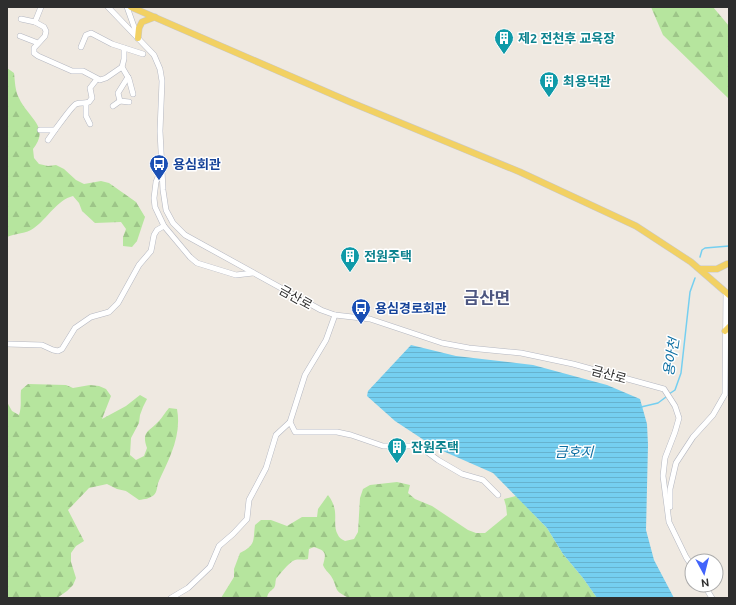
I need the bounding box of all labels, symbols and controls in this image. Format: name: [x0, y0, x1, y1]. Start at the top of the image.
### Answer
building icon: 제2 전천후 교육장: [493, 27, 515, 55]
place label: 제2 전천후 교육장: [518, 31, 615, 45]
building icon: 최용덕관: [538, 70, 560, 98]
place label: 최용덕관: [563, 74, 611, 88]
bus stop icon: 용심회관: [148, 153, 170, 181]
place label: 용심회관: [173, 157, 221, 171]
building icon: 전원주택: [339, 245, 361, 273]
place label: 전원주택: [364, 249, 412, 263]
street label: 금산로: [277, 282, 315, 312]
district label: 금산면: [464, 288, 510, 307]
bus stop icon: 용심경로회관: [350, 297, 372, 325]
place label: 용심경로회관: [375, 301, 447, 315]
water label: 용아천: [660, 336, 682, 377]
street label: 금산로: [590, 363, 628, 385]
building icon: 잔원주택: [386, 436, 408, 464]
place label: 잔원주택: [411, 440, 459, 454]
water label: 금호지: [555, 444, 594, 460]
north arrow: [684, 553, 724, 593]
text: N: [700, 576, 710, 589]

